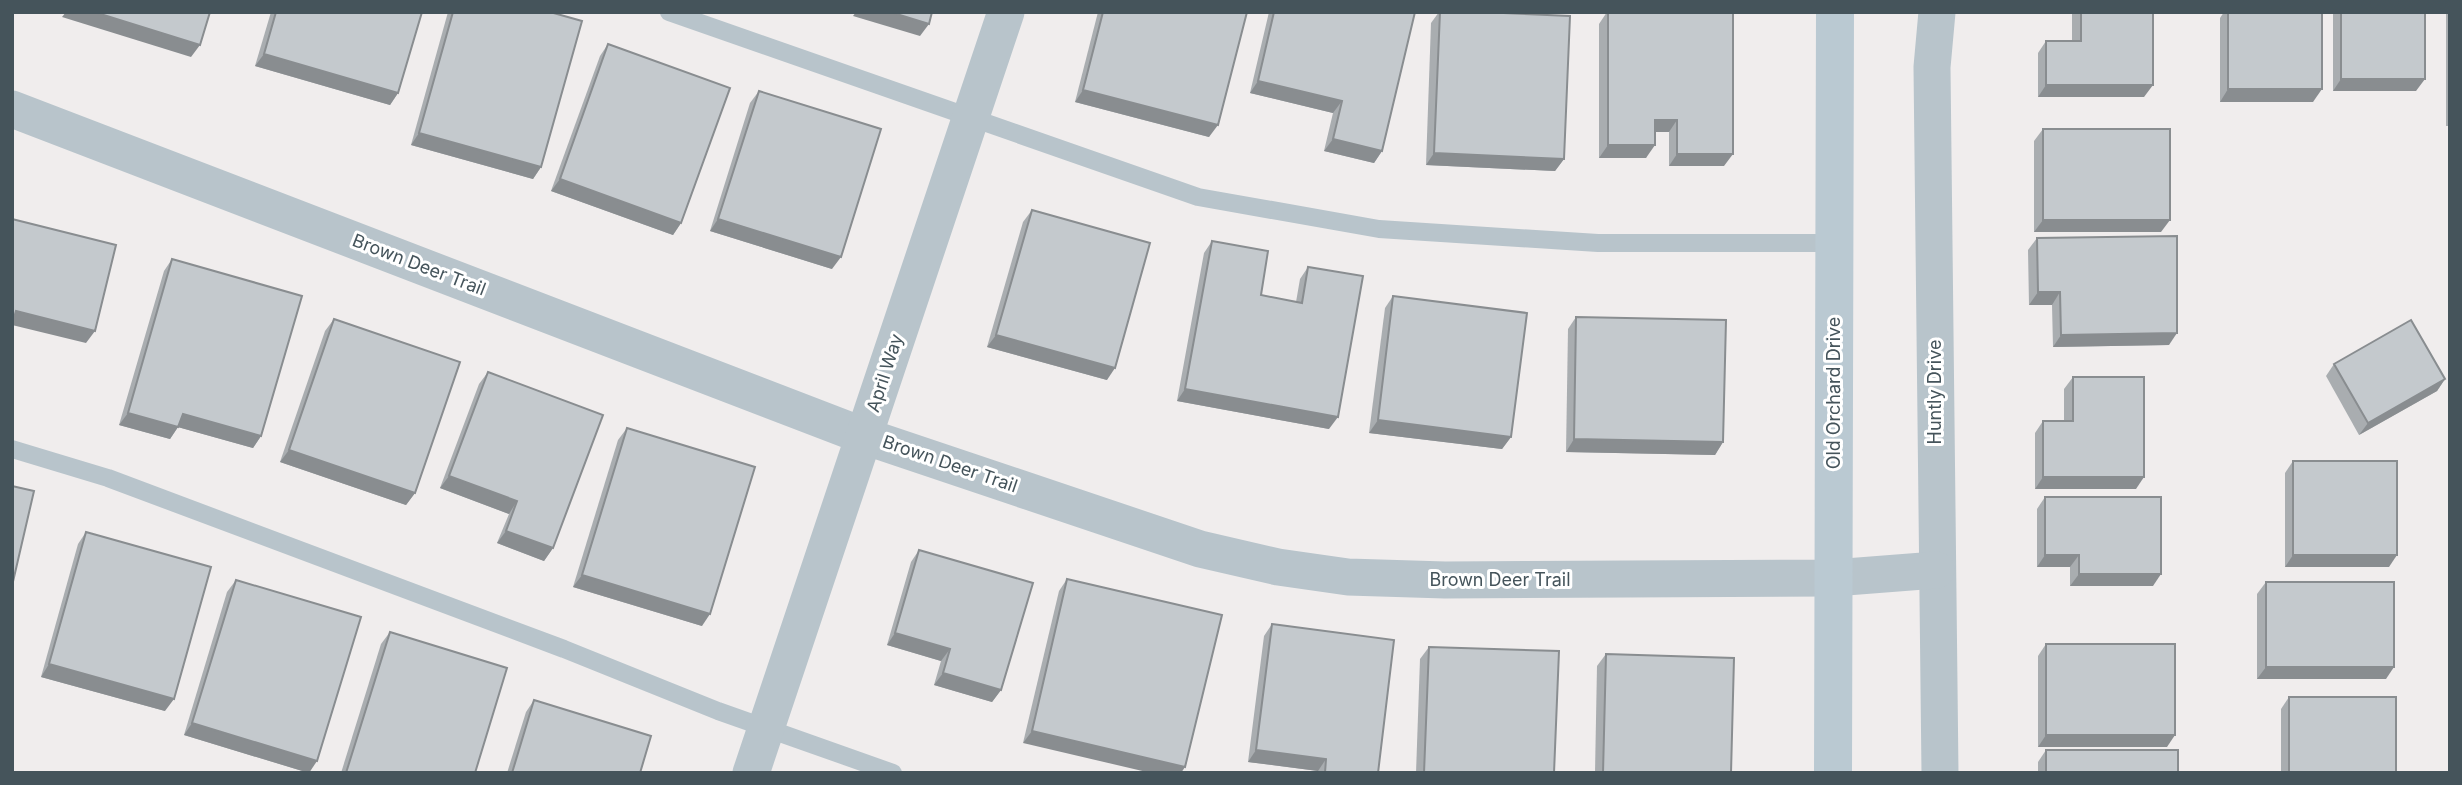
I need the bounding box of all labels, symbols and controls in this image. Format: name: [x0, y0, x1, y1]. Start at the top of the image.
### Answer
street label: Brown Deer Trail: [350, 229, 489, 300]
street label: Old Orchard Drive: [1823, 317, 1844, 469]
street label: April Way: [862, 331, 907, 415]
street label: Huntly Drive: [1924, 340, 1945, 444]
street label: Brown Deer Trail: [880, 431, 1020, 496]
street label: Brown Deer Trail: [1429, 569, 1571, 590]

